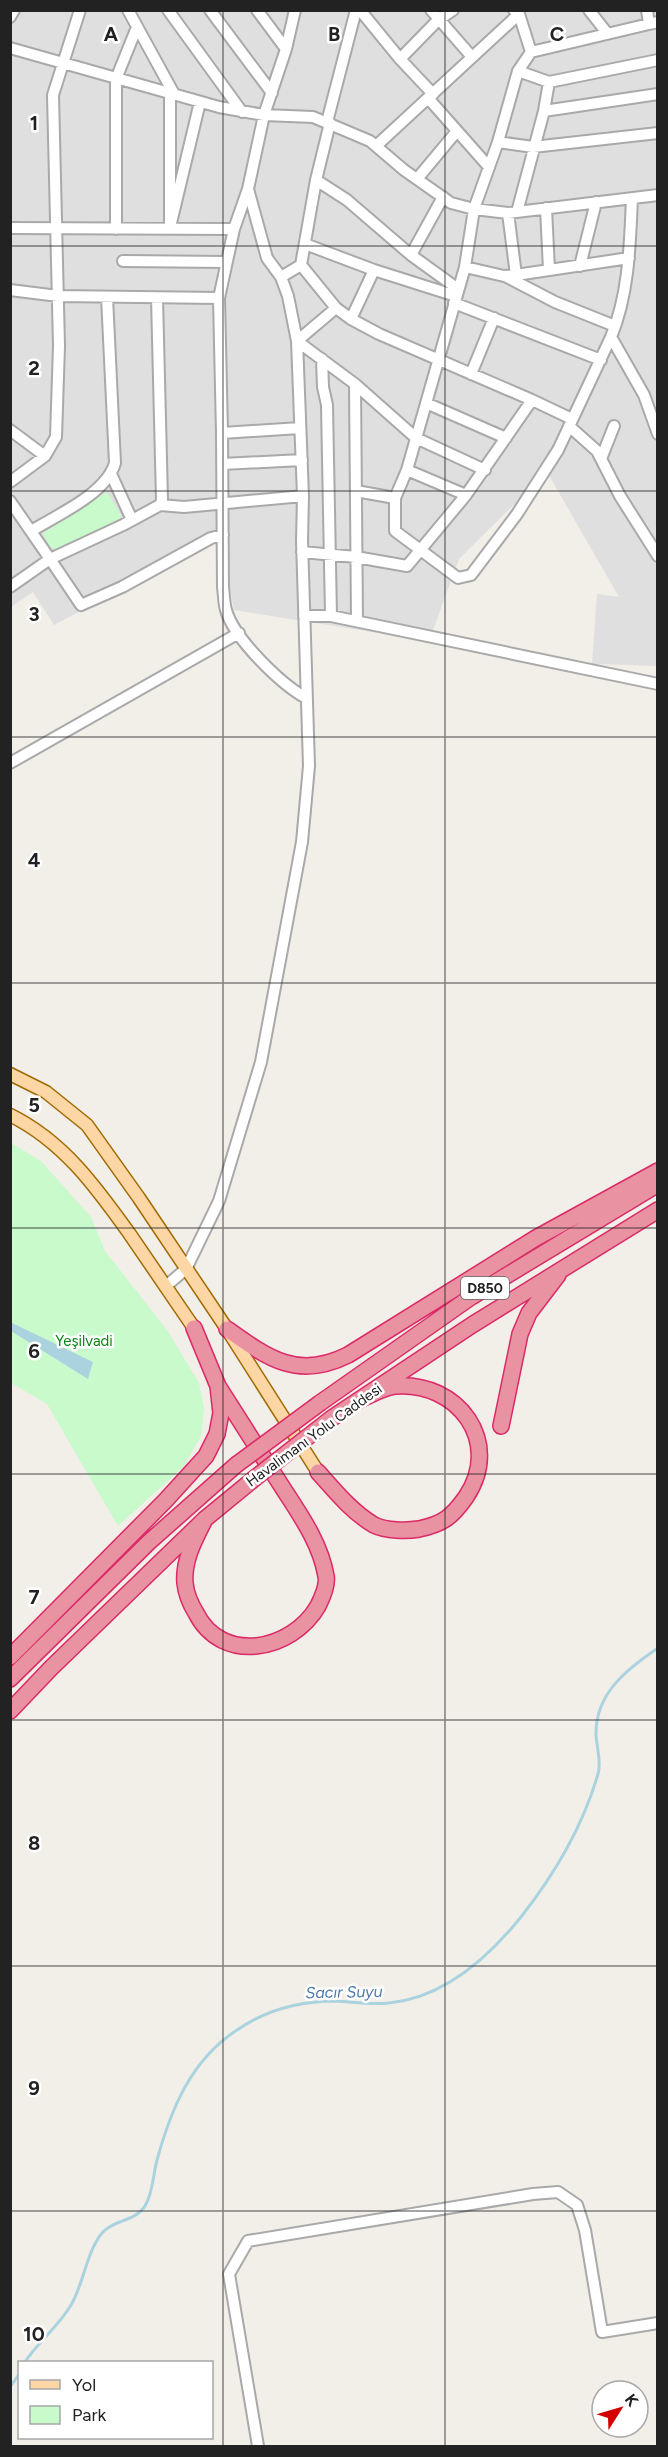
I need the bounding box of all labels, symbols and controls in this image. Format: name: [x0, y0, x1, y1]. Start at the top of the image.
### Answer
text: A: [104, 22, 119, 46]
text: B: [328, 22, 340, 46]
text: C: [550, 22, 564, 46]
text: 1: [30, 111, 38, 135]
text: 2: [28, 356, 40, 380]
text: 3: [28, 602, 40, 626]
text: 4: [28, 848, 41, 872]
text: 5: [28, 1093, 40, 1117]
road number: D850: [461, 1277, 509, 1299]
park label: Yeşilvadi: [55, 1332, 113, 1350]
text: 6: [28, 1339, 40, 1363]
street label: Havalimanı Yolu Caddesi: [242, 1380, 386, 1490]
text: 7: [28, 1585, 40, 1609]
text: 8: [28, 1831, 40, 1855]
water label: Sacır Suyu: [305, 1982, 383, 2002]
text: 9: [28, 2076, 40, 2100]
text: 10: [23, 2322, 45, 2346]
legend: [18, 2361, 213, 2439]
text: Yol: [72, 2374, 96, 2396]
north arrow: [590, 2379, 650, 2439]
text: K: [621, 2390, 643, 2411]
text: Park: [72, 2404, 107, 2426]

